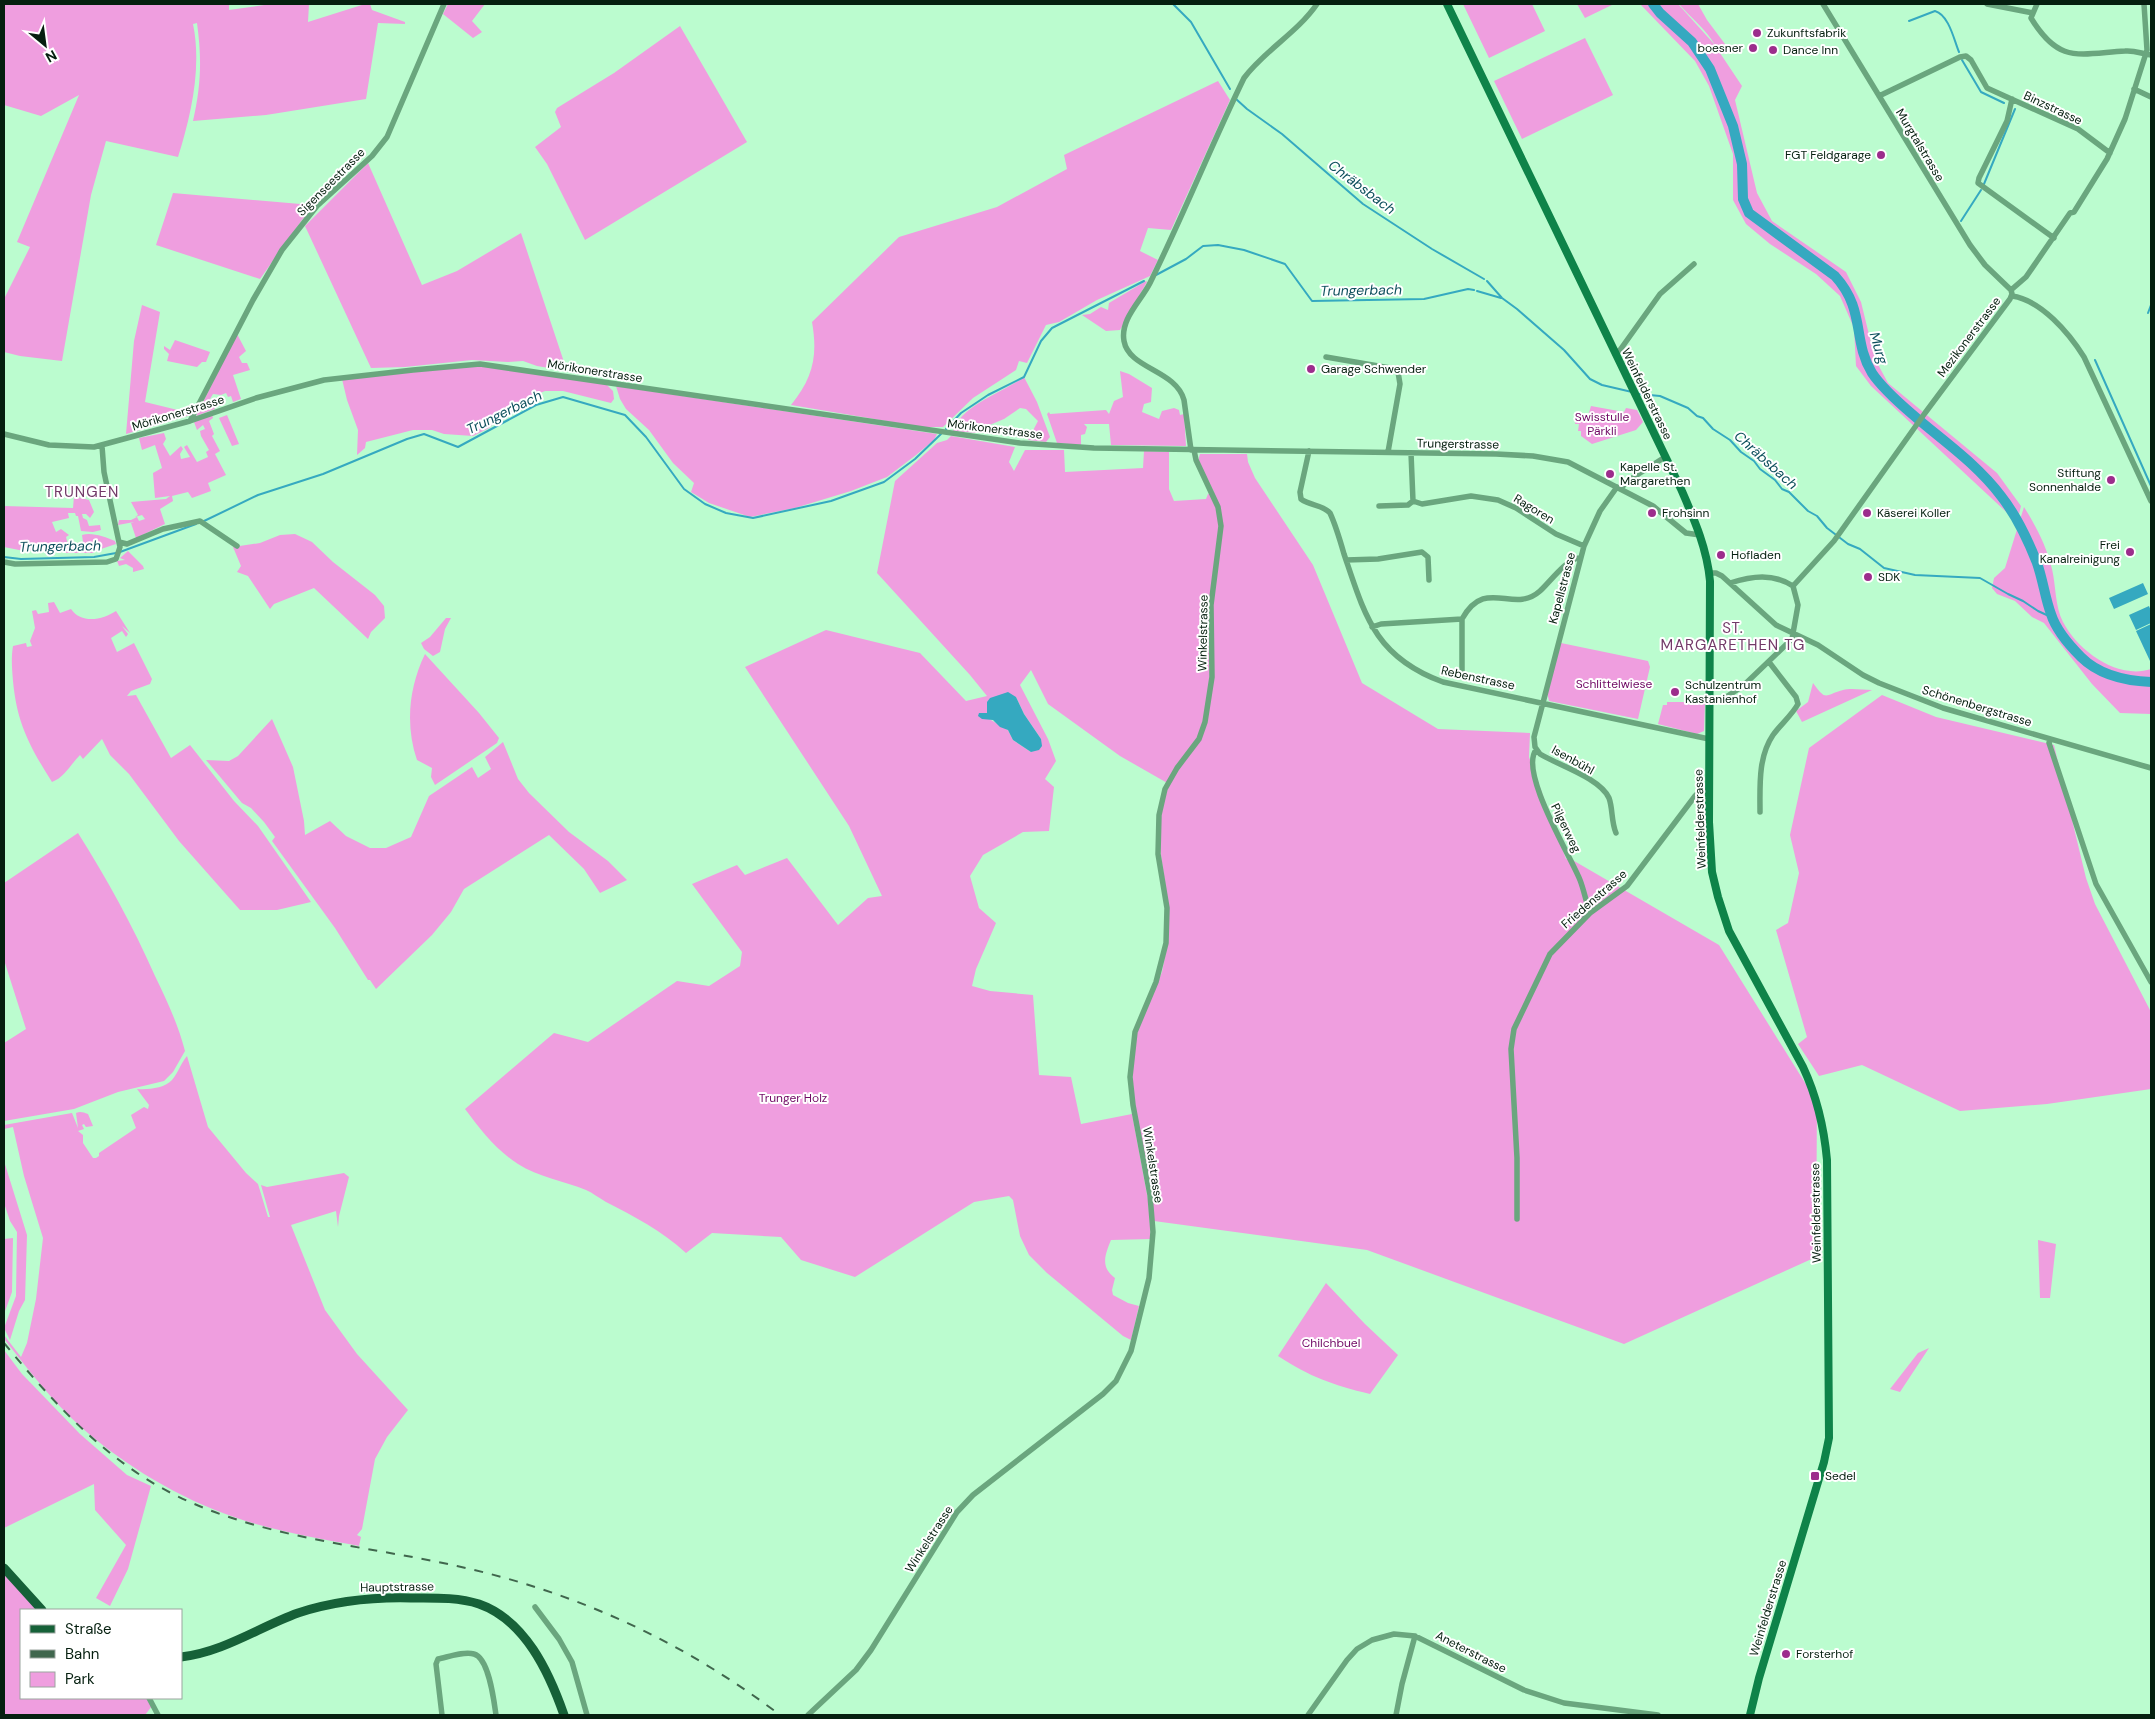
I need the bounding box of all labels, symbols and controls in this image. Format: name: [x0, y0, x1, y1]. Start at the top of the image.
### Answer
north arrow: [20, 20, 70, 70]
place label: Zukunftsfabrik: [1767, 25, 1846, 41]
marker: Zukunftsfabrik: [1751, 27, 1763, 39]
place label: boesner: [1697, 40, 1744, 56]
marker: boesner: [1747, 42, 1759, 54]
place label: Dance Inn: [1783, 42, 1838, 58]
marker: Dance Inn: [1767, 44, 1779, 56]
text: N: [42, 46, 60, 67]
street label: Binzstrasse: [2021, 87, 2085, 129]
street label: Murgtalstrasse: [1892, 106, 1948, 184]
street label: Sigenseestrasse: [294, 144, 369, 219]
place label: FGT Feldgarage: [1785, 147, 1871, 163]
marker: FGT Feldgarage: [1875, 149, 1887, 161]
water label: Chräbsbach: [1325, 156, 1399, 218]
water label: Trungerbach: [1320, 280, 1402, 300]
street label: Mezikonerstrasse: [1934, 294, 2005, 380]
water label: Murg: [1866, 330, 1892, 367]
street label: Weinfelderstrasse: [1618, 346, 1676, 443]
street label: Mörikonerstrasse: [546, 356, 644, 386]
place label: Garage Schwender: [1321, 361, 1427, 377]
marker: Garage Schwender: [1305, 363, 1317, 375]
water label: Trungerbach: [463, 386, 545, 438]
street label: Mörikonerstrasse: [130, 391, 226, 435]
park label: Swisstulle Pärkli: [1575, 409, 1629, 439]
street label: Mörikonerstrasse: [947, 415, 1044, 443]
water label: Chräbsbach: [1730, 427, 1802, 493]
street label: Trungerstrasse: [1417, 435, 1499, 453]
place label: Kapelle St. Margarethen: [1620, 459, 1690, 489]
place label: Stiftung Sonnenhalde: [2029, 465, 2101, 495]
marker: Kapelle St. Margarethen: [1604, 468, 1616, 480]
marker: Stiftung Sonnenhalde: [2105, 474, 2117, 486]
district label: TRUNGEN: [45, 482, 119, 502]
street label: Ragoren: [1511, 491, 1557, 527]
place label: Frohsinn: [1662, 505, 1709, 521]
place label: Käserei Koller: [1877, 505, 1951, 521]
marker: Frohsinn: [1646, 507, 1658, 519]
marker: Käserei Koller: [1861, 507, 1873, 519]
water label: Trungerbach: [19, 536, 101, 556]
place label: Frei Kanalreinigung: [2040, 537, 2120, 567]
marker: Frei Kanalreinigung: [2124, 546, 2136, 558]
place label: Hofladen: [1731, 547, 1781, 563]
marker: Hofladen: [1715, 549, 1727, 561]
street label: Kapellstrasse: [1545, 550, 1579, 625]
place label: SDK: [1878, 569, 1900, 585]
marker: SDK: [1862, 571, 1874, 583]
street label: Winkelstrasse: [1194, 594, 1212, 672]
district label: ST. MARGARETHEN TG: [1661, 618, 1805, 655]
street label: Rebenstrasse: [1440, 662, 1517, 694]
park label: Schlittelwiese: [1576, 676, 1653, 692]
place label: Schulzentrum Kastanienhof: [1685, 677, 1761, 707]
street label: Schönenbergstrasse: [1920, 682, 2034, 730]
marker: Schulzentrum Kastanienhof: [1669, 686, 1681, 698]
street label: Isenbühl: [1549, 742, 1597, 778]
street label: Weinfelderstrasse: [1690, 769, 1710, 869]
street label: Pilgerweg: [1547, 801, 1585, 855]
street label: Friedenstrasse: [1558, 866, 1630, 932]
park label: Trunger Holz: [759, 1090, 827, 1106]
street label: Winkelstrasse: [1139, 1126, 1167, 1204]
street label: Weinfelderstrasse: [1807, 1163, 1825, 1263]
park label: Chilchbuel: [1302, 1335, 1360, 1351]
place label: Sedel: [1825, 1468, 1856, 1484]
marker: Sedel: [1809, 1470, 1821, 1482]
street label: Winkelstrasse: [901, 1502, 957, 1576]
street label: Weinfelderstrasse: [1746, 1558, 1790, 1658]
street label: Hauptstrasse: [360, 1578, 434, 1596]
legend: [20, 1609, 182, 1699]
text: Straße: [65, 1619, 112, 1639]
street label: Aneterstrasse: [1433, 1627, 1509, 1677]
text: Bahn: [65, 1644, 99, 1664]
place label: Forsterhof: [1796, 1646, 1853, 1662]
marker: Forsterhof: [1780, 1648, 1792, 1660]
text: Park: [65, 1669, 95, 1689]

